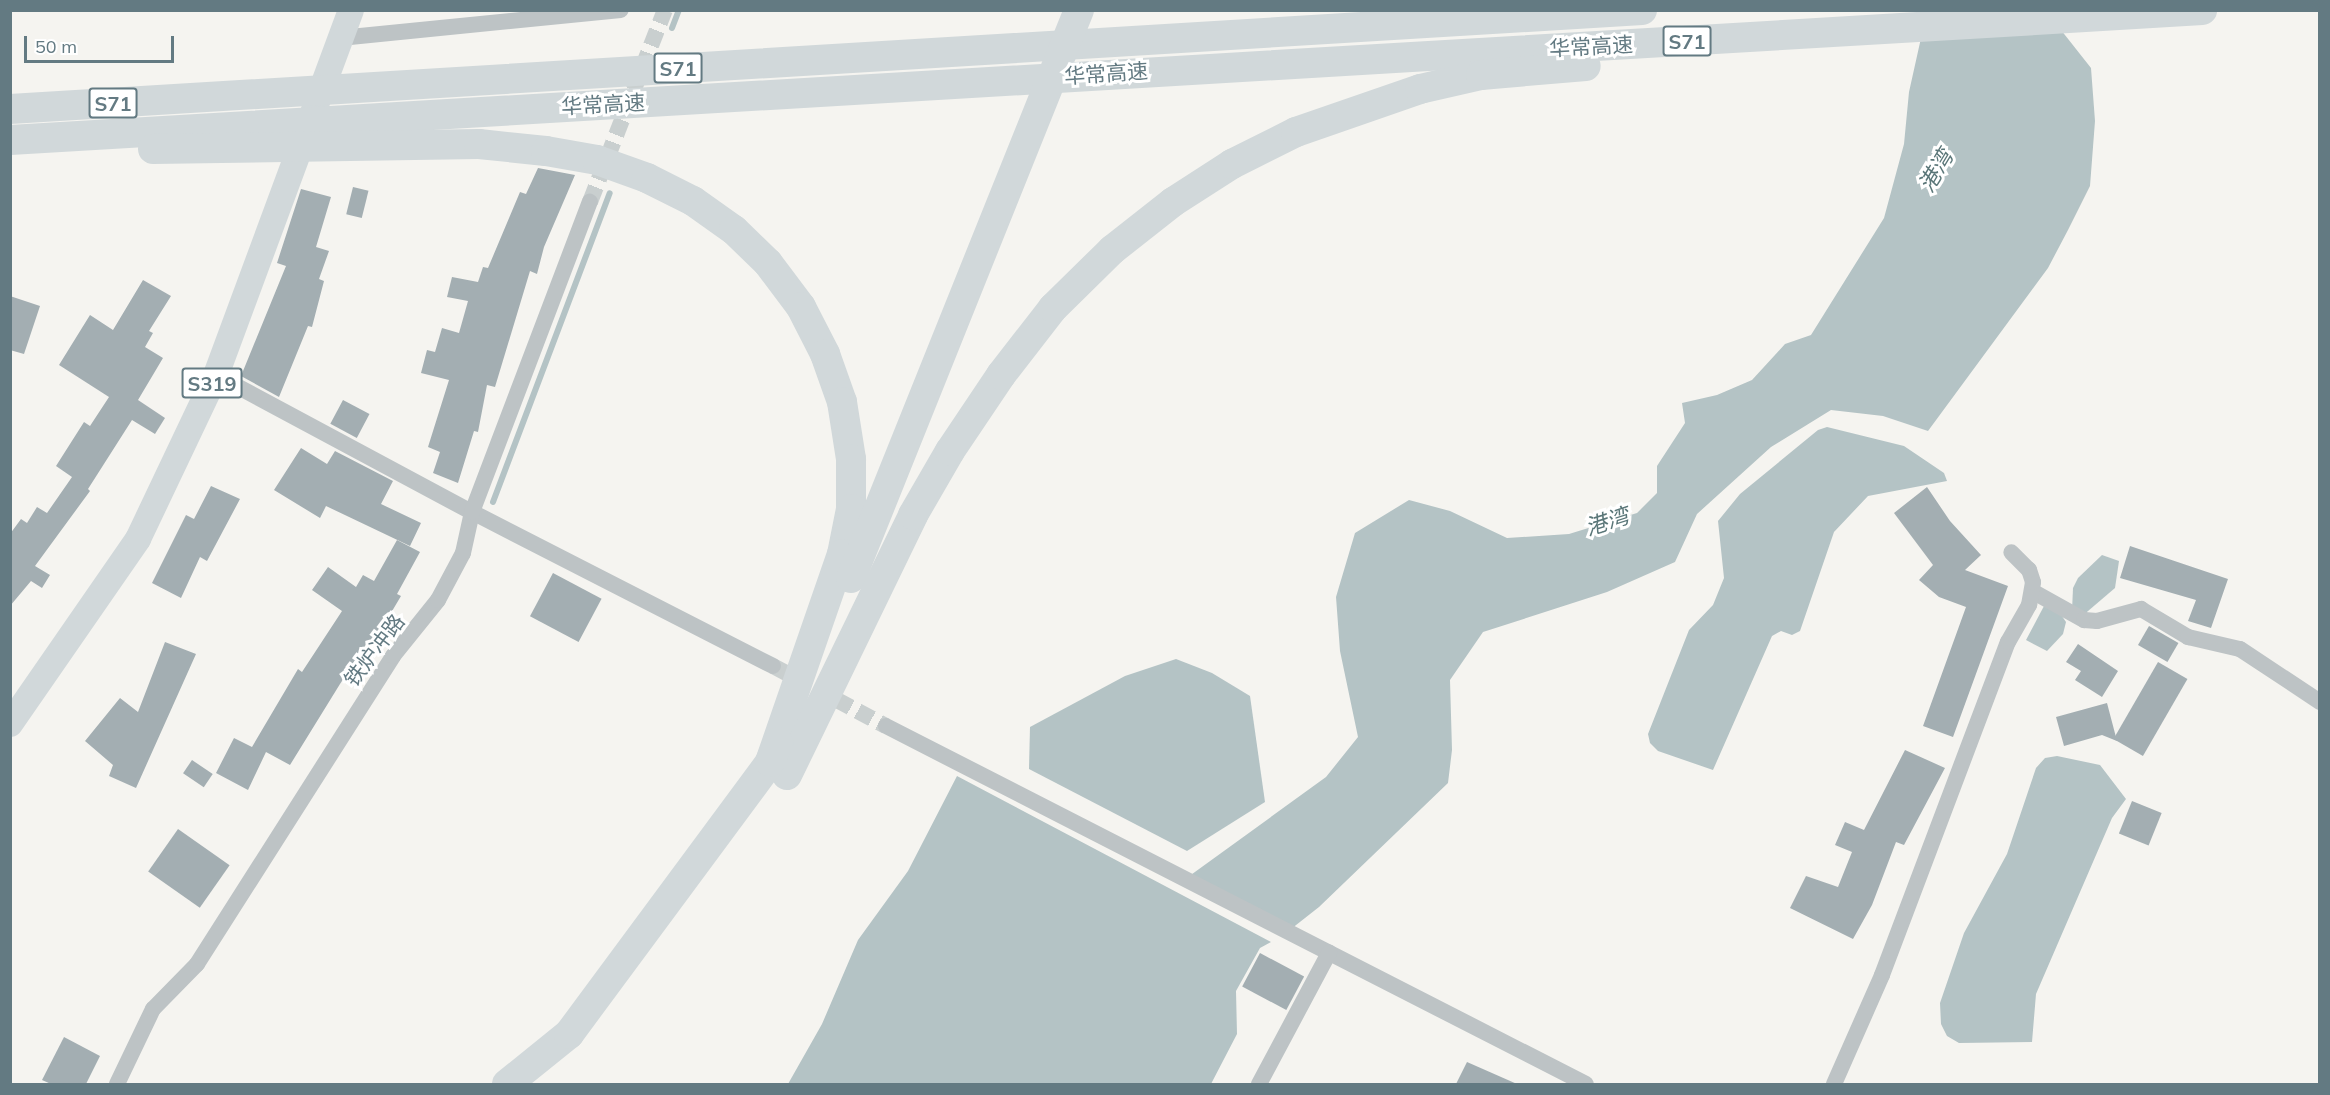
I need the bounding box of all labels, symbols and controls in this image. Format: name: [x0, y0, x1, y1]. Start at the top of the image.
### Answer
scale bar: [27, 24, 177, 62]
road number: S71: [1662, 24, 1712, 58]
street label: 华常高速: [1548, 31, 1634, 61]
text: 50 m: [35, 35, 77, 58]
road number: S71: [652, 51, 704, 85]
street label: 华常高速: [1063, 58, 1149, 88]
road number: S71: [88, 86, 138, 120]
street label: 华常高速: [560, 89, 646, 119]
water label: 港湾: [1913, 145, 1959, 197]
road number: S319: [180, 366, 244, 400]
water label: 港湾: [1582, 503, 1632, 541]
street label: 铁炉冲路: [339, 609, 409, 691]

